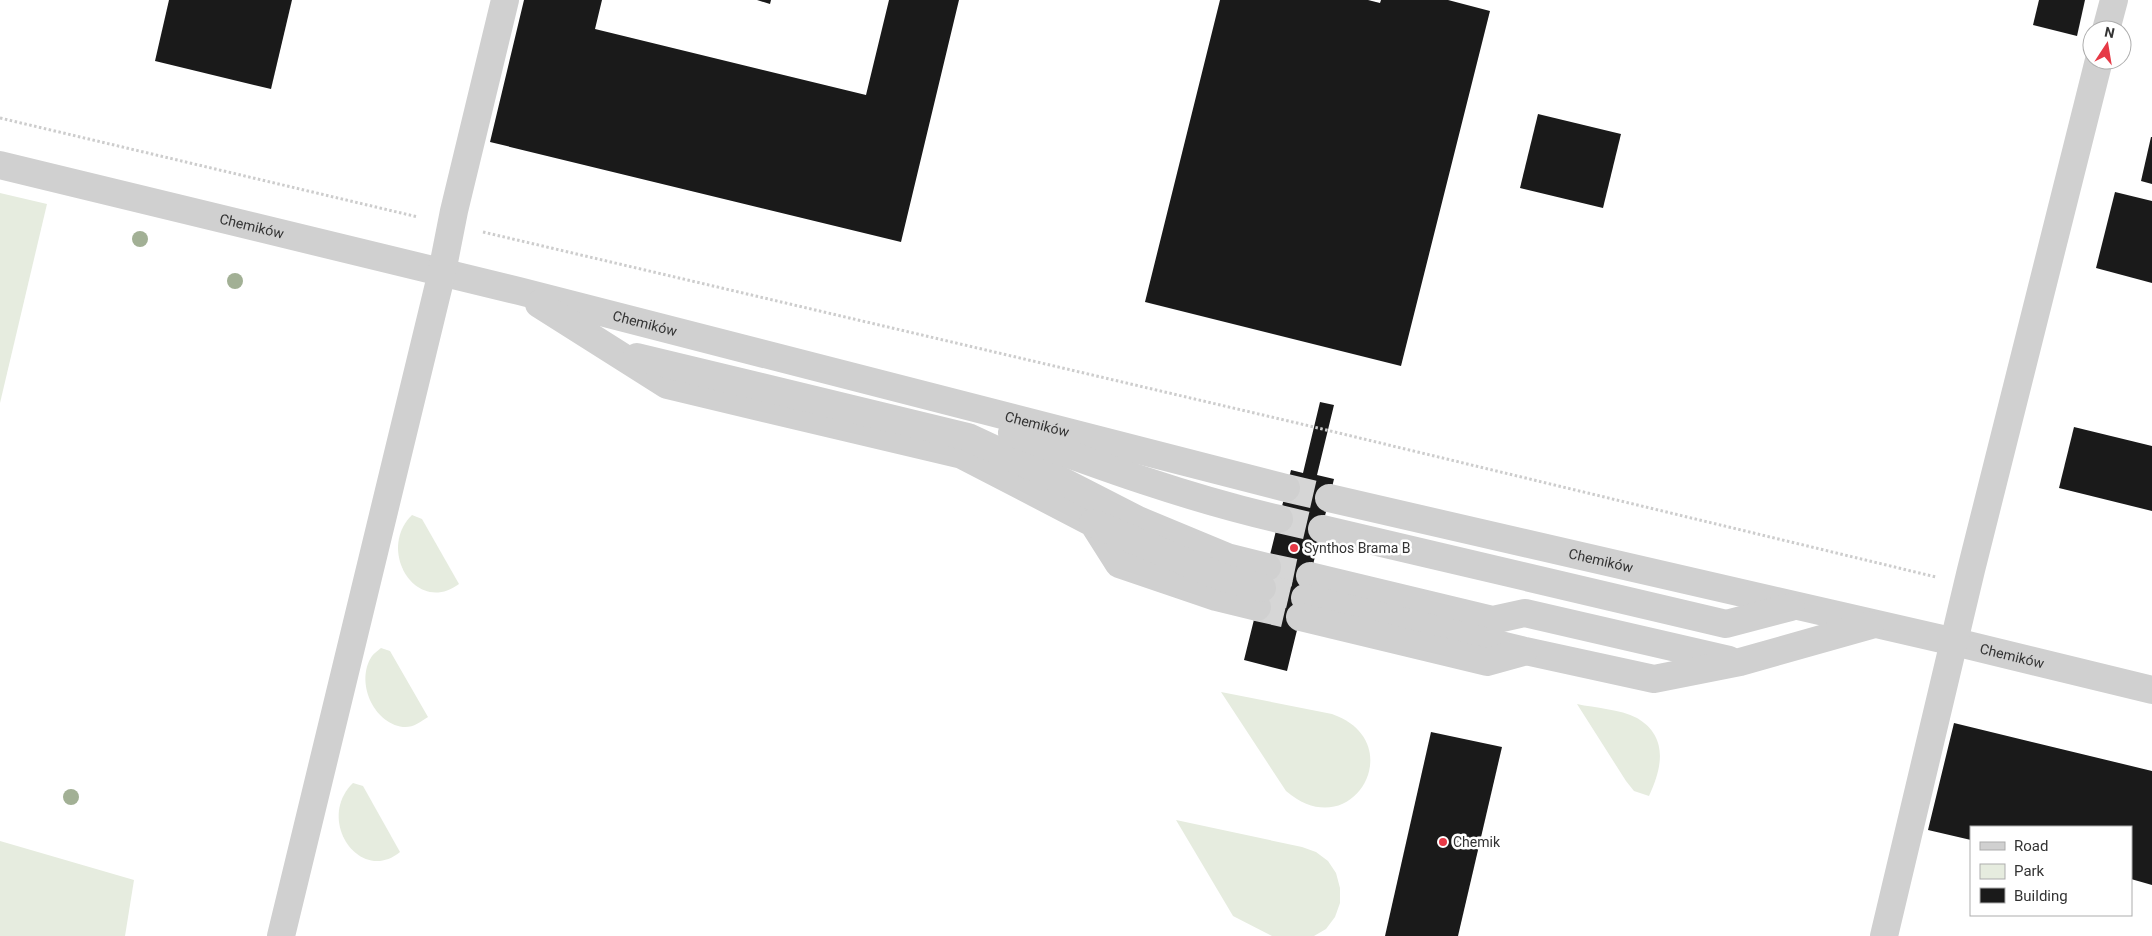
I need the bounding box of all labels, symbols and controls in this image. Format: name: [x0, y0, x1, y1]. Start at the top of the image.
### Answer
north arrow: [2082, 20, 2132, 70]
text: N: [2103, 23, 2116, 41]
street label: Chemików: [218, 211, 286, 242]
street label: Chemików: [611, 307, 679, 339]
street label: Chemików: [1003, 408, 1071, 440]
place label: Synthos Brama B: [1304, 540, 1411, 556]
marker: Synthos Brama B: [1288, 542, 1300, 554]
street label: Chemików: [1567, 545, 1635, 576]
street label: Chemików: [1978, 640, 2046, 672]
legend: [1970, 826, 2132, 916]
place label: Chemik: [1453, 834, 1501, 850]
marker: Chemik: [1437, 836, 1449, 848]
text: Road: [2014, 837, 2048, 855]
text: Park: [2014, 862, 2045, 880]
text: Building: [2014, 887, 2068, 905]

